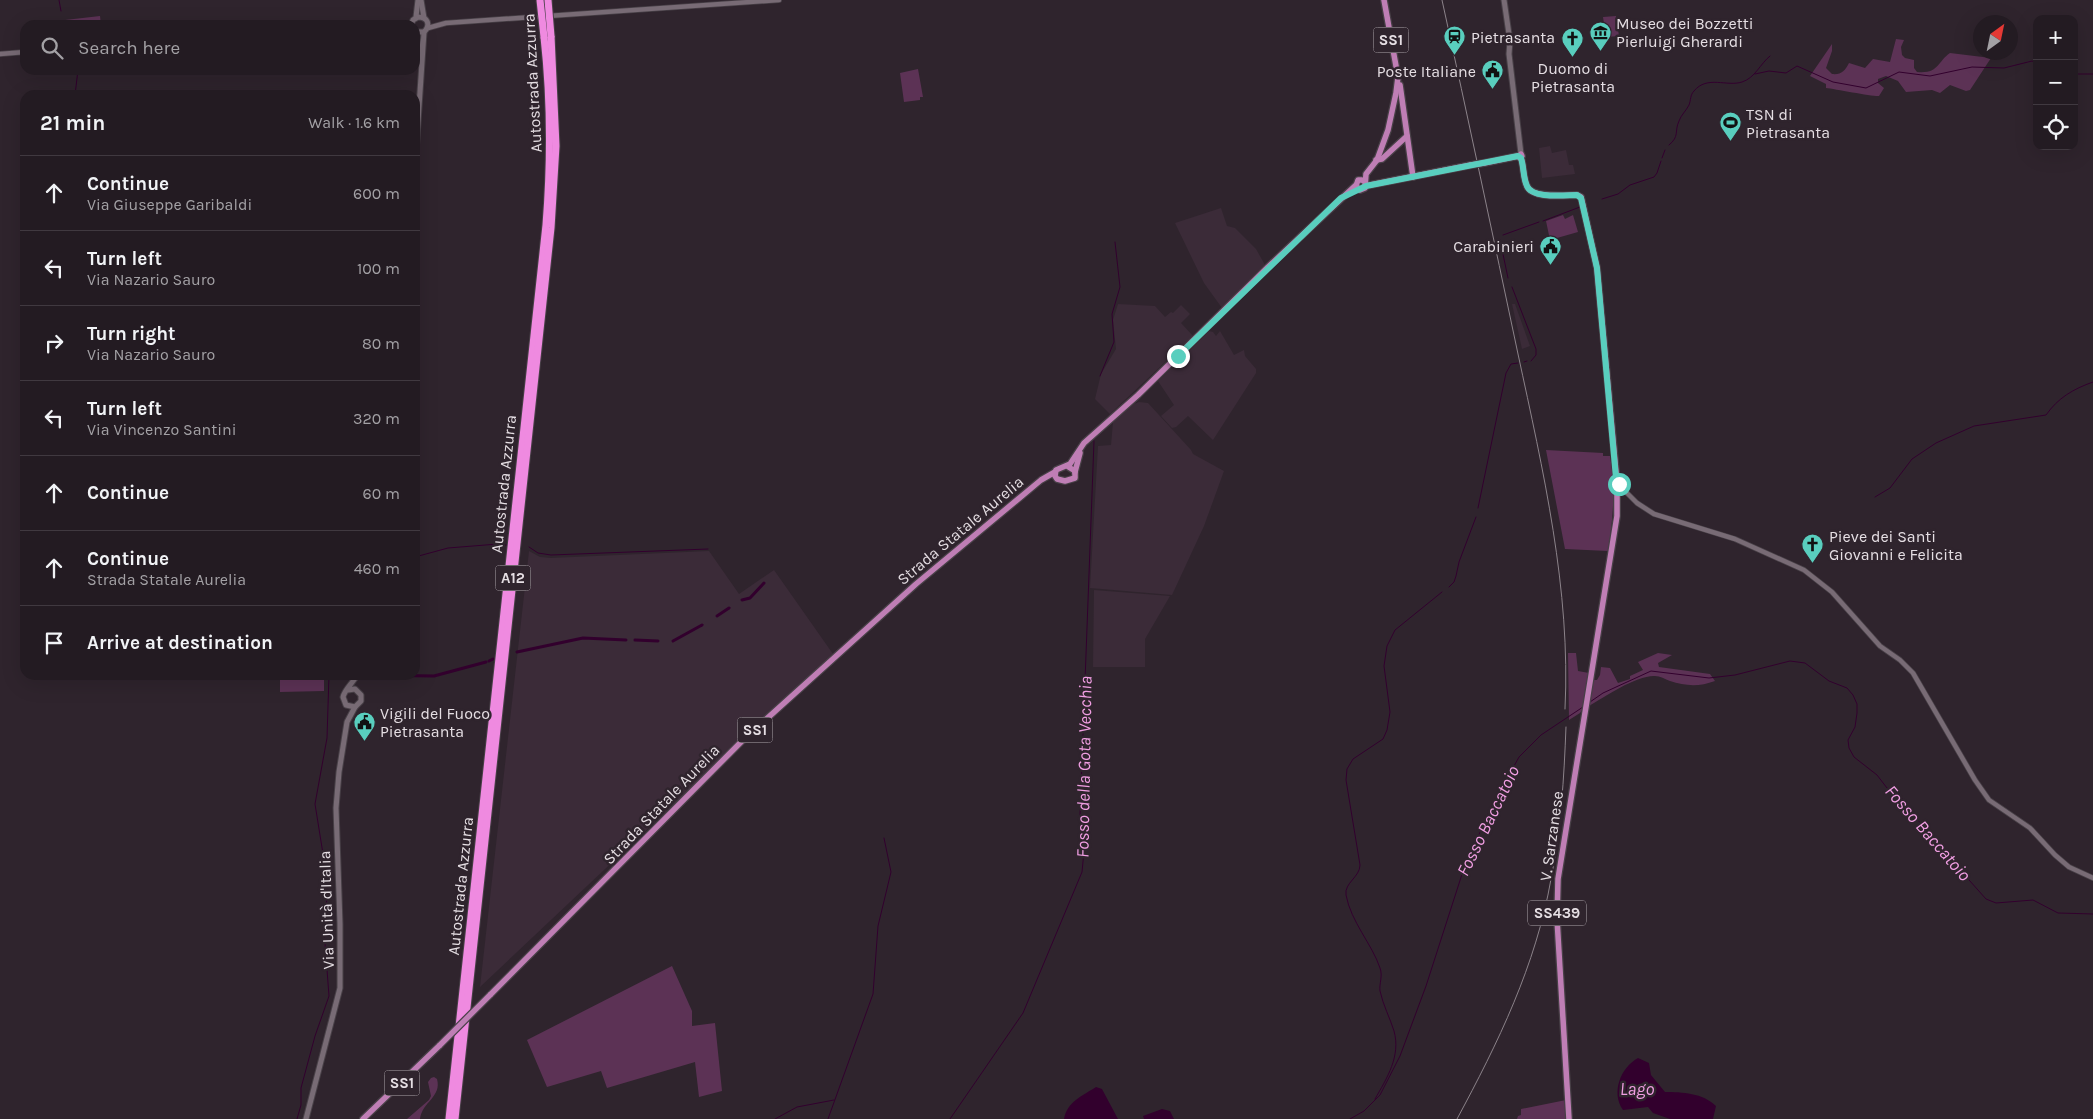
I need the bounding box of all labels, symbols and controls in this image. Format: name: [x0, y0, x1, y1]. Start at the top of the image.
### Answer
street label: Autostrada Azzurra: [519, 13, 546, 153]
place label: Museo dei Bozzetti Pierluigi Gherardi: [1616, 14, 1754, 51]
north arrow: [1973, 15, 2018, 60]
map controls: [2033, 15, 2078, 150]
button: +: [2033, 15, 2078, 60]
search box: [20, 20, 420, 75]
museum icon: Museo dei Bozzetti Pierluigi Gherardi: [1588, 20, 1612, 51]
station icon: Pietrasanta: [1443, 25, 1467, 56]
church icon: Duomo di Pietrasanta: [1561, 27, 1585, 58]
road number: SS1: [1374, 28, 1408, 52]
place label: Pietrasanta: [1471, 28, 1555, 47]
icon: search: [38, 34, 66, 62]
text: Search here: [78, 37, 180, 59]
public building icon: Poste Italiane: [1480, 59, 1504, 90]
place label: Duomo di Pietrasanta: [1531, 59, 1615, 96]
button: −: [2033, 60, 2078, 105]
place label: Poste Italiane: [1377, 62, 1476, 81]
place label: TSN di Pietrasanta: [1746, 105, 1830, 142]
button: locate: [2033, 105, 2078, 150]
text: 21 min: [40, 111, 105, 135]
sports icon: TSN di Pietrasanta: [1718, 111, 1742, 142]
text: Walk · 1.6 km: [308, 113, 400, 132]
text: Continue: [87, 173, 169, 195]
icon: ahead: [40, 179, 68, 207]
text: 600 m: [353, 184, 400, 203]
text: Via Giuseppe Garibaldi: [87, 195, 252, 214]
public building icon: Carabinieri: [1538, 234, 1562, 265]
place label: Carabinieri: [1453, 237, 1534, 256]
text: Turn left: [87, 248, 162, 270]
icon: left: [40, 254, 68, 282]
text: 100 m: [357, 259, 400, 278]
text: Via Nazario Sauro: [87, 270, 215, 289]
text: Turn right: [87, 323, 176, 345]
icon: right: [40, 329, 68, 357]
text: 80 m: [362, 334, 400, 353]
text: Via Nazario Sauro: [87, 345, 215, 364]
route end: [1167, 345, 1190, 368]
text: Turn left: [87, 398, 162, 420]
icon: left: [40, 404, 68, 432]
text: 320 m: [353, 409, 400, 428]
street label: Autostrada Azzurra: [487, 414, 520, 554]
text: Via Vincenzo Santini: [87, 420, 236, 439]
street label: Strada Statale Aurelia: [893, 472, 1027, 589]
route start: [1608, 473, 1631, 496]
icon: ahead: [40, 479, 68, 507]
text: Continue: [87, 482, 169, 504]
text: 60 m: [363, 484, 400, 503]
place label: Pieve dei Santi Giovanni e Felicita: [1829, 527, 1963, 564]
church icon: Pieve dei Santi Giovanni e Felicita: [1801, 533, 1825, 564]
text: Continue: [87, 548, 169, 570]
icon: ahead: [40, 554, 68, 582]
text: 460 m: [354, 559, 400, 578]
road number: A12: [496, 566, 530, 590]
text: Strada Statale Aurelia: [87, 570, 246, 589]
icon: arrive: [40, 629, 68, 657]
text: Arrive at destination: [87, 632, 273, 654]
water label: Fosso della Gota Vecchia: [1071, 676, 1097, 858]
place label: Vigili del Fuoco Pietrasanta: [380, 704, 490, 741]
public building icon: Vigili del Fuoco Pietrasanta: [352, 710, 376, 741]
road number: SS1: [738, 718, 772, 742]
street label: Strada Statale Aurelia: [599, 741, 723, 868]
water label: Fosso Baccatoio: [1452, 762, 1524, 880]
water label: Fosso Baccatoio: [1880, 780, 1976, 886]
street label: V. Sarzanese: [1536, 790, 1567, 882]
street label: Autostrada Azzurra: [444, 816, 477, 956]
street label: Via Unità d'Italia: [315, 850, 338, 970]
road number: SS439: [1528, 900, 1586, 926]
road number: SS1: [384, 1070, 420, 1096]
water label: Lago: [1620, 1078, 1654, 1100]

